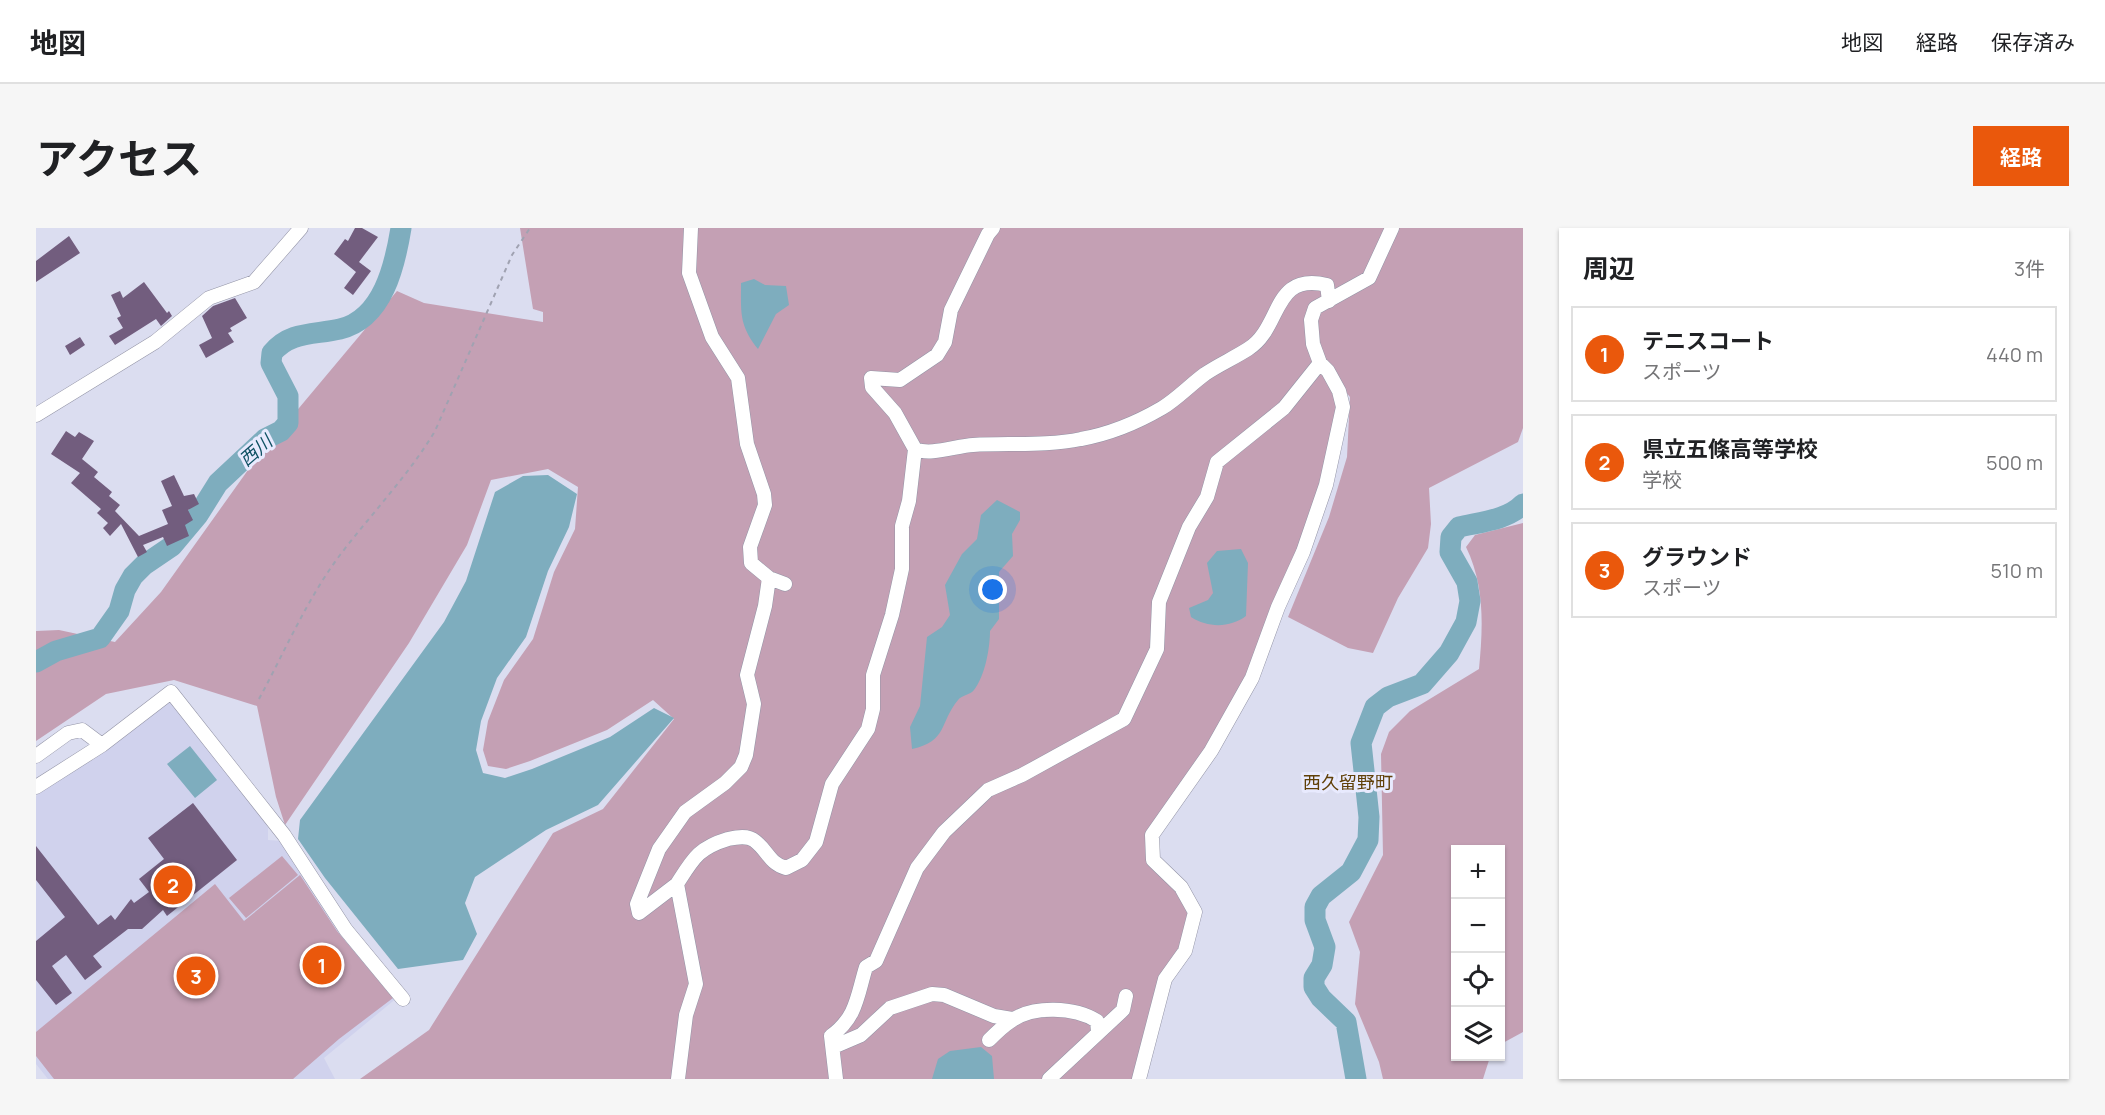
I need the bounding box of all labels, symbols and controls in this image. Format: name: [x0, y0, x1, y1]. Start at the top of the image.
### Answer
text: 地図: [30, 23, 86, 61]
text: 地図: [1841, 28, 1883, 56]
text: 経路: [1916, 28, 1958, 56]
text: 保存済み: [1991, 28, 2075, 56]
button: 経路: [1973, 126, 2069, 186]
text: アクセス: [36, 129, 202, 187]
text: 周辺: [1583, 250, 1635, 286]
text: 3件: [2014, 255, 2045, 282]
text: テニスコート: [1642, 326, 1774, 356]
text: 1: [1600, 341, 1609, 368]
text: 440 m: [1986, 341, 2043, 368]
text: スポーツ: [1642, 358, 1722, 385]
water label: 西川: [234, 428, 278, 471]
text: 県立五條高等学校: [1642, 434, 1818, 464]
text: 2: [1599, 449, 1610, 476]
text: 500 m: [1986, 449, 2043, 476]
text: 学校: [1642, 466, 1682, 493]
text: グラウンド: [1642, 542, 1752, 572]
text: 3: [1599, 557, 1610, 584]
text: 510 m: [1990, 557, 2043, 584]
text: スポーツ: [1642, 574, 1722, 601]
your location: [978, 575, 1007, 604]
district label: 西久留野町: [1303, 770, 1393, 794]
map controls: [1451, 845, 1505, 1061]
button: +: [1451, 845, 1505, 899]
pin: 2: [154, 862, 192, 908]
button: −: [1451, 899, 1505, 953]
pin: 1: [302, 942, 342, 988]
button: locate: [1451, 953, 1505, 1007]
pin: 3: [176, 954, 216, 999]
button: layers: [1451, 1007, 1505, 1061]

